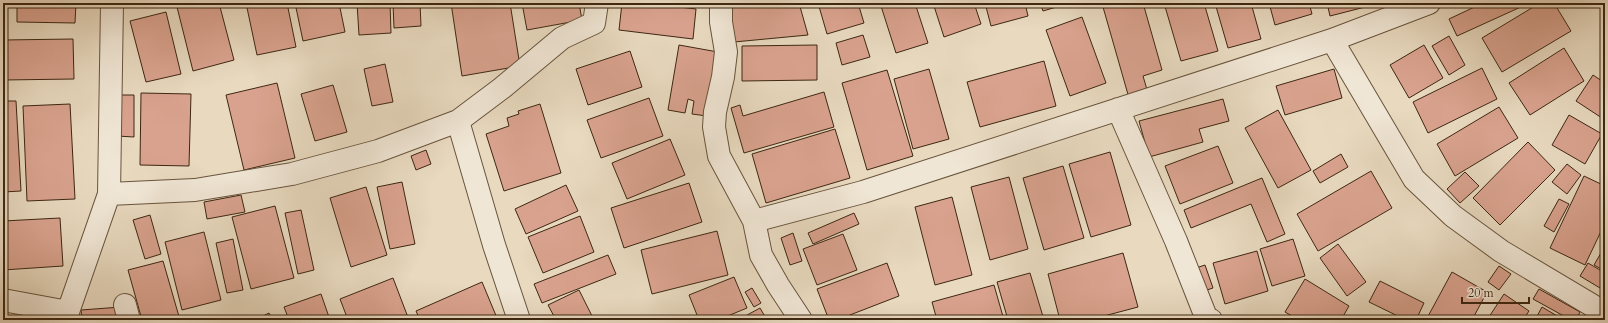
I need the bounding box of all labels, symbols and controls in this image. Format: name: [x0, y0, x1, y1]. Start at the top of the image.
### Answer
scale bar: [1462, 279, 1529, 305]
text: 20 m: [1468, 285, 1495, 301]

